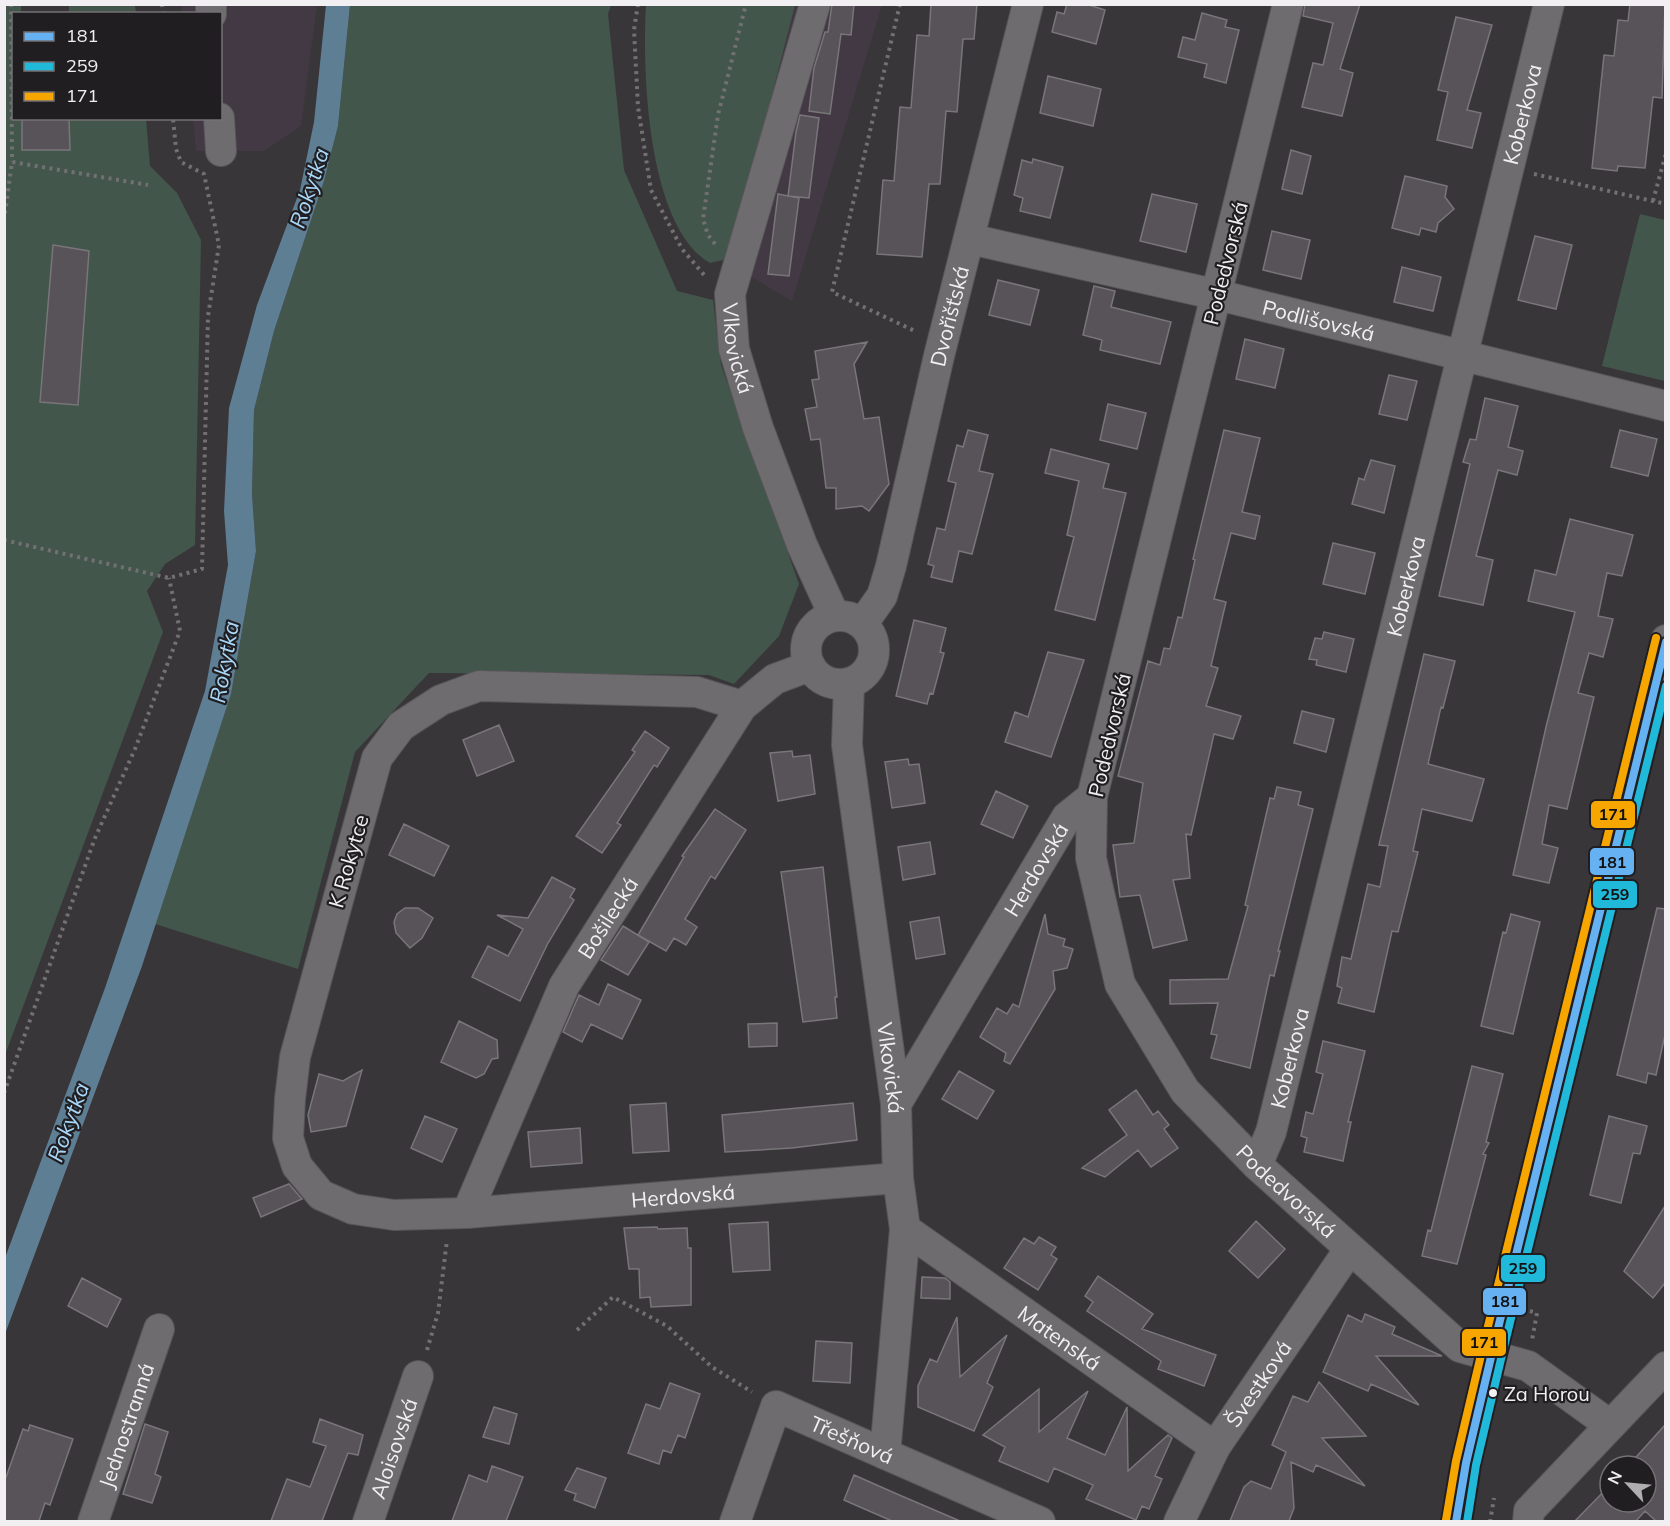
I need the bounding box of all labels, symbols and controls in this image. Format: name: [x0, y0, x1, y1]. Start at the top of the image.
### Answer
legend: [12, 12, 222, 120]
text: 181: [66, 24, 98, 47]
text: 259: [66, 54, 98, 77]
street label: Koberkova: [1497, 61, 1547, 167]
text: 171: [66, 84, 98, 107]
water label: Rokytka: [283, 144, 335, 232]
street label: Podedvorská: [1197, 199, 1253, 327]
street label: Dvořišťská: [924, 263, 974, 369]
street label: Podlišovská: [1260, 294, 1378, 346]
street label: Vlkovická: [718, 302, 760, 396]
street label: Koberkova: [1381, 533, 1430, 639]
water label: Rokytka: [203, 619, 245, 705]
street label: Podedvorská: [1082, 671, 1136, 799]
line badge: 171: [1590, 800, 1636, 829]
text: 171: [1599, 804, 1627, 824]
street label: K Rokytce: [322, 811, 374, 911]
street label: Herdovská: [998, 818, 1074, 921]
line badge: 181: [1589, 847, 1635, 876]
text: 181: [1598, 852, 1626, 872]
street label: Bošilecká: [572, 872, 643, 963]
line badge: 259: [1592, 880, 1638, 909]
text: 259: [1601, 884, 1629, 904]
street label: Koberkova: [1264, 1005, 1314, 1111]
street label: Vlkovická: [872, 1021, 909, 1114]
water label: Rokytka: [41, 1078, 95, 1166]
street label: Podedvorská: [1231, 1139, 1342, 1243]
street label: Herdovská: [630, 1178, 736, 1213]
line badge: 259: [1500, 1254, 1546, 1283]
text: 259: [1509, 1258, 1537, 1278]
line badge: 181: [1482, 1287, 1527, 1316]
text: 181: [1491, 1291, 1519, 1311]
street label: Matenská: [1013, 1300, 1106, 1376]
line badge: 171: [1461, 1328, 1507, 1357]
text: 171: [1470, 1332, 1498, 1352]
street label: Švestková: [1220, 1335, 1297, 1432]
street label: Jednostranná: [93, 1360, 159, 1491]
place label: Za Horou: [1504, 1381, 1590, 1406]
marker: Za Horou: [1487, 1387, 1499, 1399]
street label: Aloisovská: [364, 1395, 423, 1502]
street label: Třešňová: [806, 1410, 898, 1469]
north arrow: [1598, 1454, 1658, 1514]
text: N: [1603, 1468, 1626, 1487]

